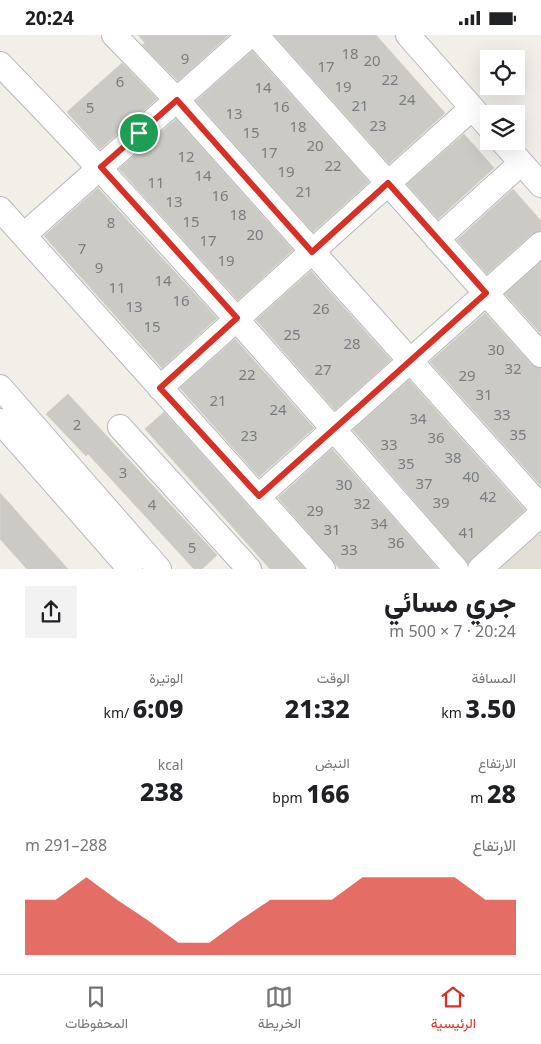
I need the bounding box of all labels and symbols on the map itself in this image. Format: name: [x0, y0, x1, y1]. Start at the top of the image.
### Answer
house number: 18: [341, 43, 359, 63]
house number: 9: [181, 48, 189, 68]
house number: 20: [363, 50, 381, 70]
house number: 17: [317, 56, 335, 76]
house number: 22: [381, 69, 399, 89]
house number: 6: [116, 71, 124, 91]
house number: 19: [334, 76, 352, 96]
house number: 14: [254, 77, 272, 97]
house number: 24: [398, 89, 416, 109]
house number: 21: [351, 95, 369, 115]
house number: 16: [272, 96, 290, 116]
house number: 5: [86, 97, 94, 117]
house number: 13: [225, 103, 243, 123]
pin: [118, 112, 160, 154]
house number: 23: [369, 115, 387, 135]
house number: 18: [289, 116, 307, 136]
house number: 15: [242, 122, 260, 142]
house number: 20: [306, 135, 324, 155]
house number: 17: [260, 142, 278, 162]
house number: 12: [177, 146, 195, 166]
house number: 22: [324, 155, 342, 175]
house number: 19: [277, 161, 295, 181]
house number: 14: [194, 165, 212, 185]
house number: 11: [147, 172, 165, 192]
house number: 21: [295, 181, 313, 201]
house number: 16: [211, 185, 229, 205]
house number: 13: [165, 191, 183, 211]
house number: 18: [229, 204, 247, 224]
house number: 15: [182, 211, 200, 231]
house number: 8: [107, 212, 115, 232]
house number: 20: [246, 224, 264, 244]
house number: 17: [199, 230, 217, 250]
house number: 7: [78, 238, 86, 258]
house number: 19: [217, 250, 235, 270]
house number: 9: [95, 257, 103, 277]
house number: 14: [154, 270, 172, 290]
house number: 11: [108, 277, 126, 297]
house number: 16: [172, 290, 190, 310]
house number: 13: [125, 296, 143, 316]
house number: 26: [312, 298, 330, 318]
house number: 15: [143, 316, 161, 336]
house number: 25: [283, 324, 301, 344]
house number: 28: [343, 333, 361, 353]
house number: 30: [487, 339, 505, 359]
house number: 32: [504, 358, 522, 378]
house number: 27: [314, 359, 332, 379]
house number: 22: [238, 364, 256, 384]
house number: 29: [458, 365, 476, 385]
house number: 31: [475, 384, 493, 404]
house number: 21: [209, 390, 227, 410]
house number: 24: [269, 399, 287, 419]
house number: 33: [493, 404, 511, 424]
house number: 34: [409, 408, 427, 428]
house number: 2: [73, 414, 81, 434]
house number: 35: [509, 424, 527, 444]
house number: 23: [240, 425, 258, 445]
house number: 36: [427, 427, 445, 447]
house number: 33: [380, 434, 398, 454]
house number: 38: [444, 447, 462, 467]
house number: 35: [397, 453, 415, 473]
house number: 3: [119, 462, 127, 482]
house number: 40: [462, 466, 480, 486]
house number: 37: [415, 473, 433, 493]
house number: 30: [335, 474, 353, 494]
house number: 42: [479, 486, 497, 506]
house number: 39: [432, 492, 450, 512]
house number: 32: [353, 493, 371, 513]
house number: 4: [148, 494, 157, 514]
house number: 29: [306, 500, 324, 520]
house number: 34: [370, 513, 388, 533]
house number: 31: [323, 519, 341, 539]
house number: 41: [458, 522, 476, 542]
house number: 36: [387, 532, 405, 552]
house number: 5: [188, 537, 196, 557]
house number: 33: [340, 539, 358, 559]

